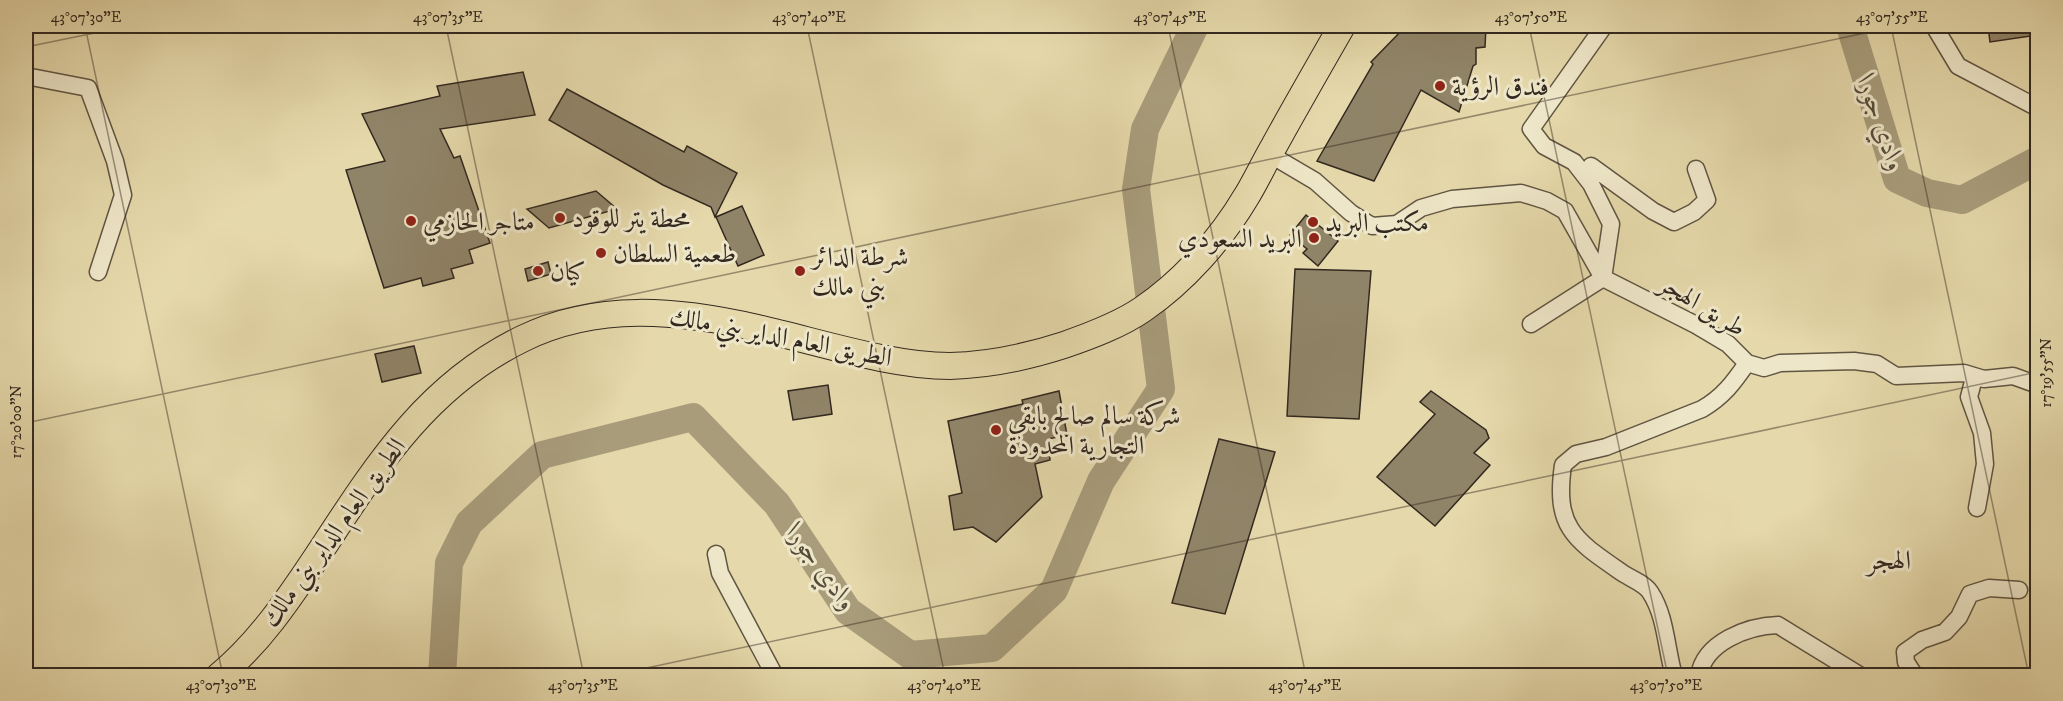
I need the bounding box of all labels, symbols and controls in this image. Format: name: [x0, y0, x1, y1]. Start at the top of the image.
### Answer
text: 43°07'30"E: [51, 8, 122, 27]
text: 43°07'35"E: [413, 8, 483, 27]
text: 43°07'40"E: [772, 8, 846, 27]
text: 43°07'45"E: [1134, 8, 1207, 27]
text: 43°07'50"E: [1495, 8, 1568, 27]
text: 43°07'55"E: [1856, 8, 1928, 27]
water label: وادي جورا: [1845, 69, 1913, 177]
place label: فندق الرؤية: [1452, 71, 1549, 104]
marker: فندق الرؤية: [1433, 79, 1447, 93]
place label: محطة يتر للوقود: [572, 203, 690, 236]
place label: متاجر الحازمي: [423, 206, 535, 243]
place label: مكتب البريد: [1325, 207, 1429, 240]
marker: محطة يتر للوقود: [553, 211, 567, 225]
marker: متاجر الحازمي: [404, 214, 418, 228]
marker: مكتب البريد: [1306, 215, 1320, 229]
place label: البريد السعودي: [1178, 223, 1302, 259]
marker: البريد السعودي: [1307, 231, 1321, 245]
place label: طعمية السلطان: [613, 238, 736, 271]
place label: شرطة الدائر بني مالك: [809, 241, 908, 309]
marker: طعمية السلطان: [594, 246, 608, 260]
place label: كيان: [550, 256, 586, 289]
marker: كيان: [531, 264, 545, 278]
marker: شرطة الدائر بني مالك: [793, 264, 807, 278]
street label: طريق الهجر: [1650, 266, 1752, 345]
street label: الطريق العام الداير بني مالك: [666, 300, 895, 380]
text: 17°19'55"N: [2037, 338, 2056, 408]
text: 17°20'00"N: [7, 385, 26, 459]
place label: شركة سالم صالح بابقي التجارية المحدودة: [1008, 399, 1180, 463]
marker: شركة سالم صالح بابقي التجارية المحدودة: [989, 423, 1003, 437]
street label: الطريق العام الداير بني مالك: [255, 432, 418, 637]
water label: وادي جورا: [775, 516, 864, 619]
district label: الهجر: [1864, 544, 1911, 578]
text: 43°07'30"E: [186, 676, 257, 695]
text: 43°07'35"E: [548, 676, 618, 695]
text: 43°07'40"E: [907, 676, 981, 695]
text: 43°07'45"E: [1269, 676, 1342, 695]
text: 43°07'50"E: [1630, 676, 1703, 695]

